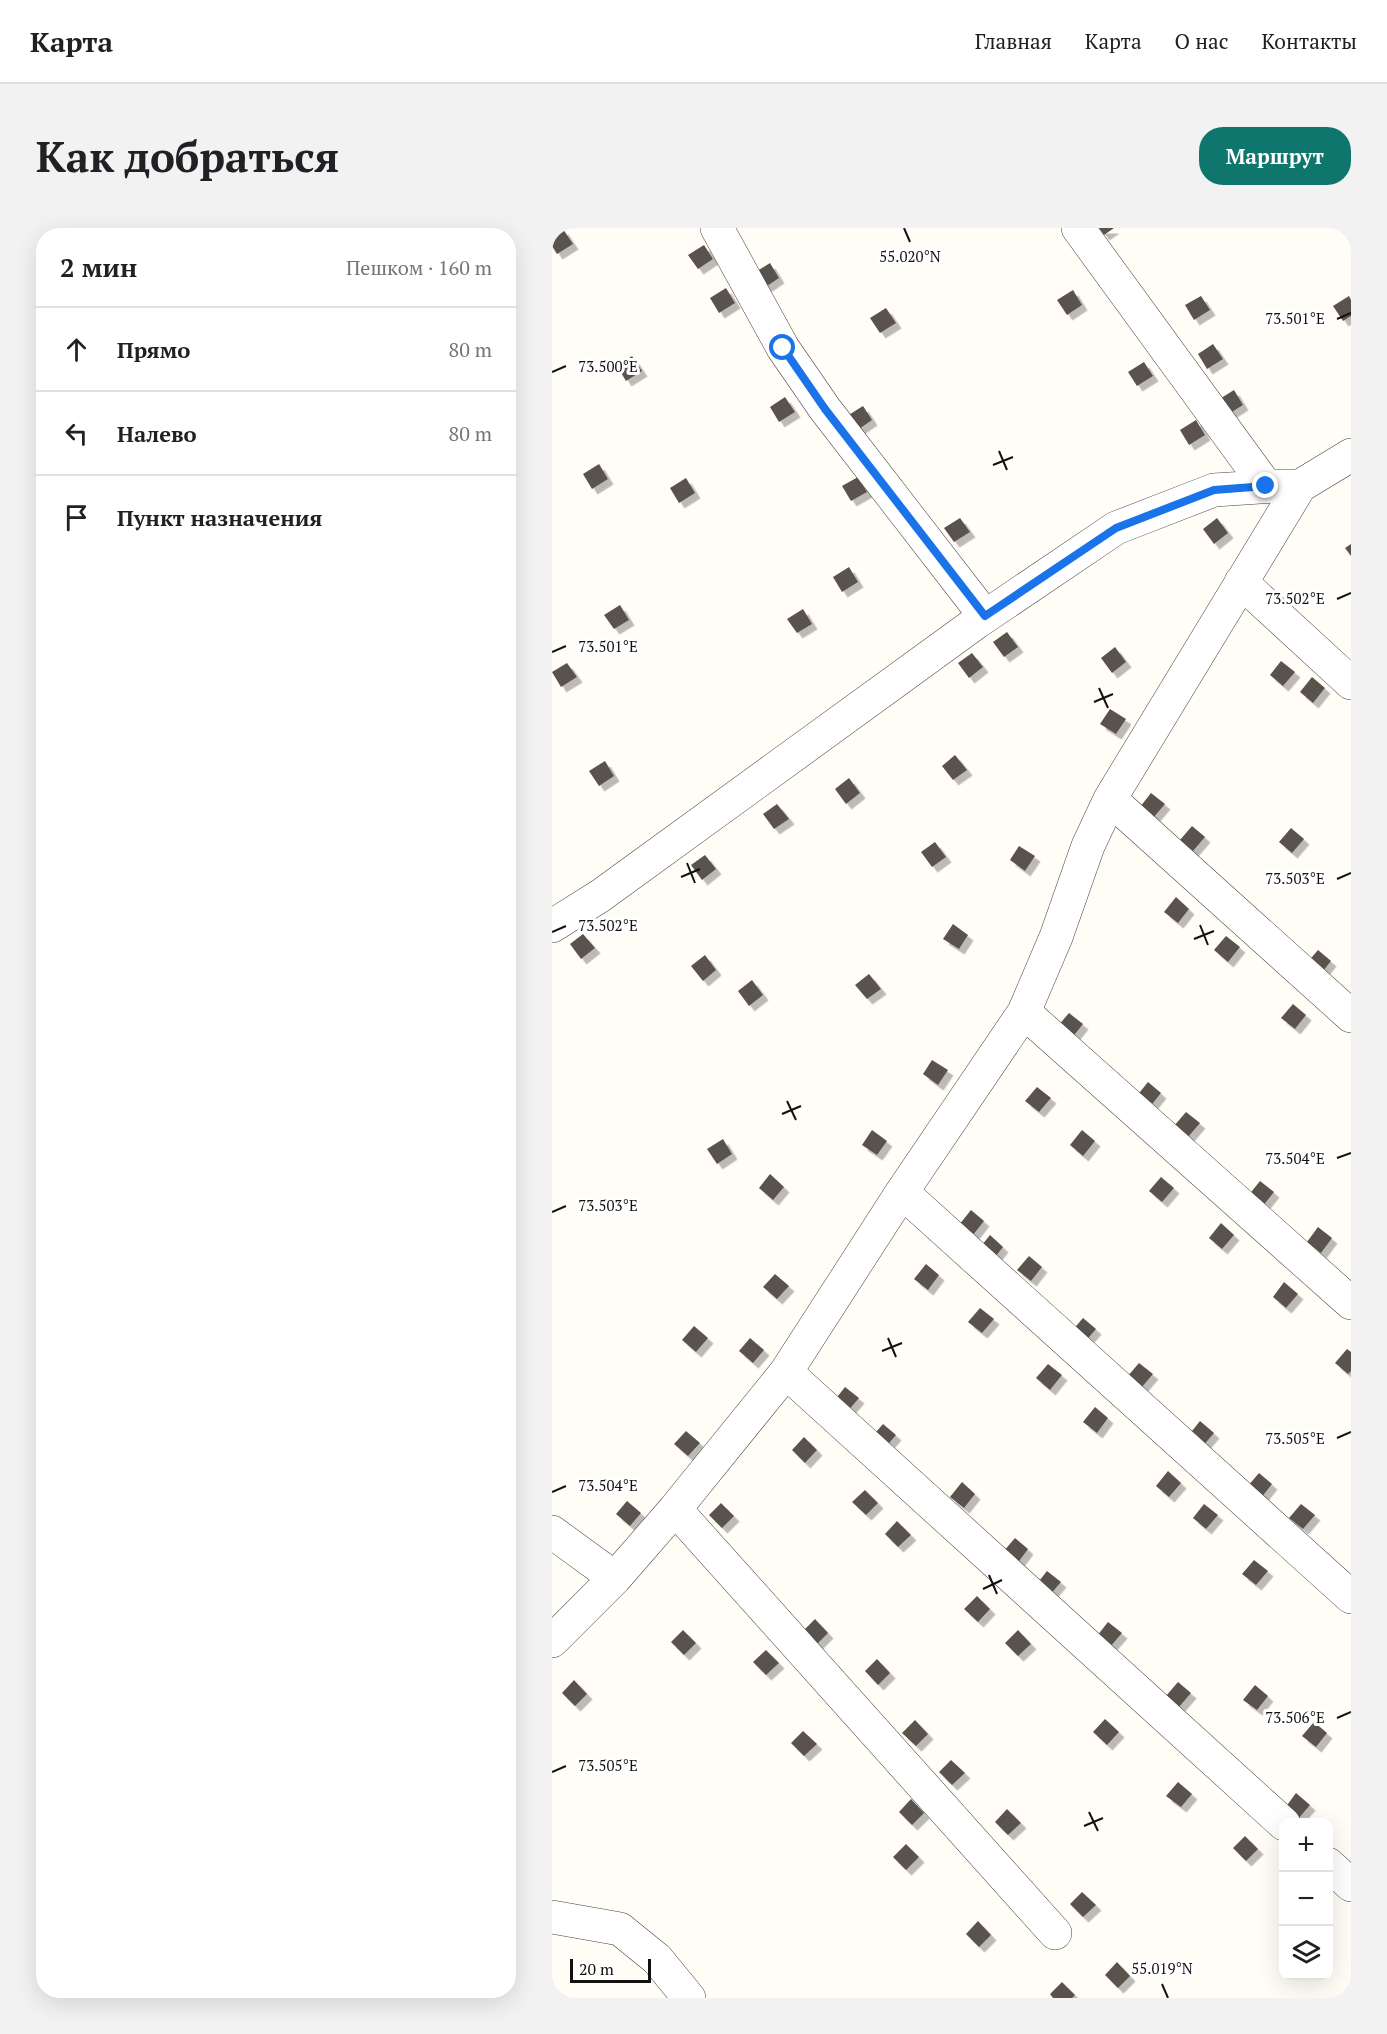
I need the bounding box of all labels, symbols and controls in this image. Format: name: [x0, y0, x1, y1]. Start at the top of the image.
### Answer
text: Карта: [30, 23, 113, 60]
text: Главная: [975, 27, 1052, 55]
text: Карта: [1085, 27, 1142, 55]
text: О нас: [1175, 27, 1228, 55]
text: Контакты: [1261, 27, 1357, 55]
button: Маршрут: [1199, 127, 1351, 185]
text: Как добраться: [36, 128, 339, 184]
text: 55.020°N: [879, 246, 941, 266]
text: 2 мин: [60, 250, 137, 284]
text: Пешком · 160 m: [346, 254, 492, 281]
text: 73.501°E: [1265, 308, 1325, 328]
icon: ahead: [60, 333, 93, 366]
route start: [769, 334, 795, 360]
text: Прямо: [117, 335, 190, 364]
text: 80 m: [449, 336, 492, 363]
text: 73.500°E: [578, 356, 638, 376]
icon: left: [60, 417, 93, 450]
text: Налево: [117, 419, 197, 448]
text: 80 m: [449, 420, 492, 447]
route end: [1252, 472, 1278, 498]
icon: arrive: [60, 501, 93, 534]
text: Пункт назначения: [117, 503, 322, 532]
text: 73.502°E: [1265, 588, 1325, 608]
text: 73.501°E: [578, 636, 638, 656]
text: 73.503°E: [1265, 868, 1325, 888]
text: 73.502°E: [578, 915, 638, 935]
text: 73.504°E: [1265, 1148, 1325, 1168]
text: 73.503°E: [578, 1195, 638, 1215]
text: 73.505°E: [1265, 1428, 1325, 1448]
text: 73.504°E: [578, 1475, 638, 1495]
text: 73.506°E: [1265, 1707, 1325, 1727]
text: 73.505°E: [578, 1755, 638, 1775]
map controls: [1279, 1818, 1333, 1980]
button: +: [1279, 1818, 1333, 1872]
button: −: [1279, 1872, 1333, 1926]
button: layers: [1279, 1926, 1333, 1980]
scale bar: [570, 1956, 651, 1984]
text: 20 m: [579, 1958, 614, 1980]
text: 55.019°N: [1131, 1958, 1193, 1978]

